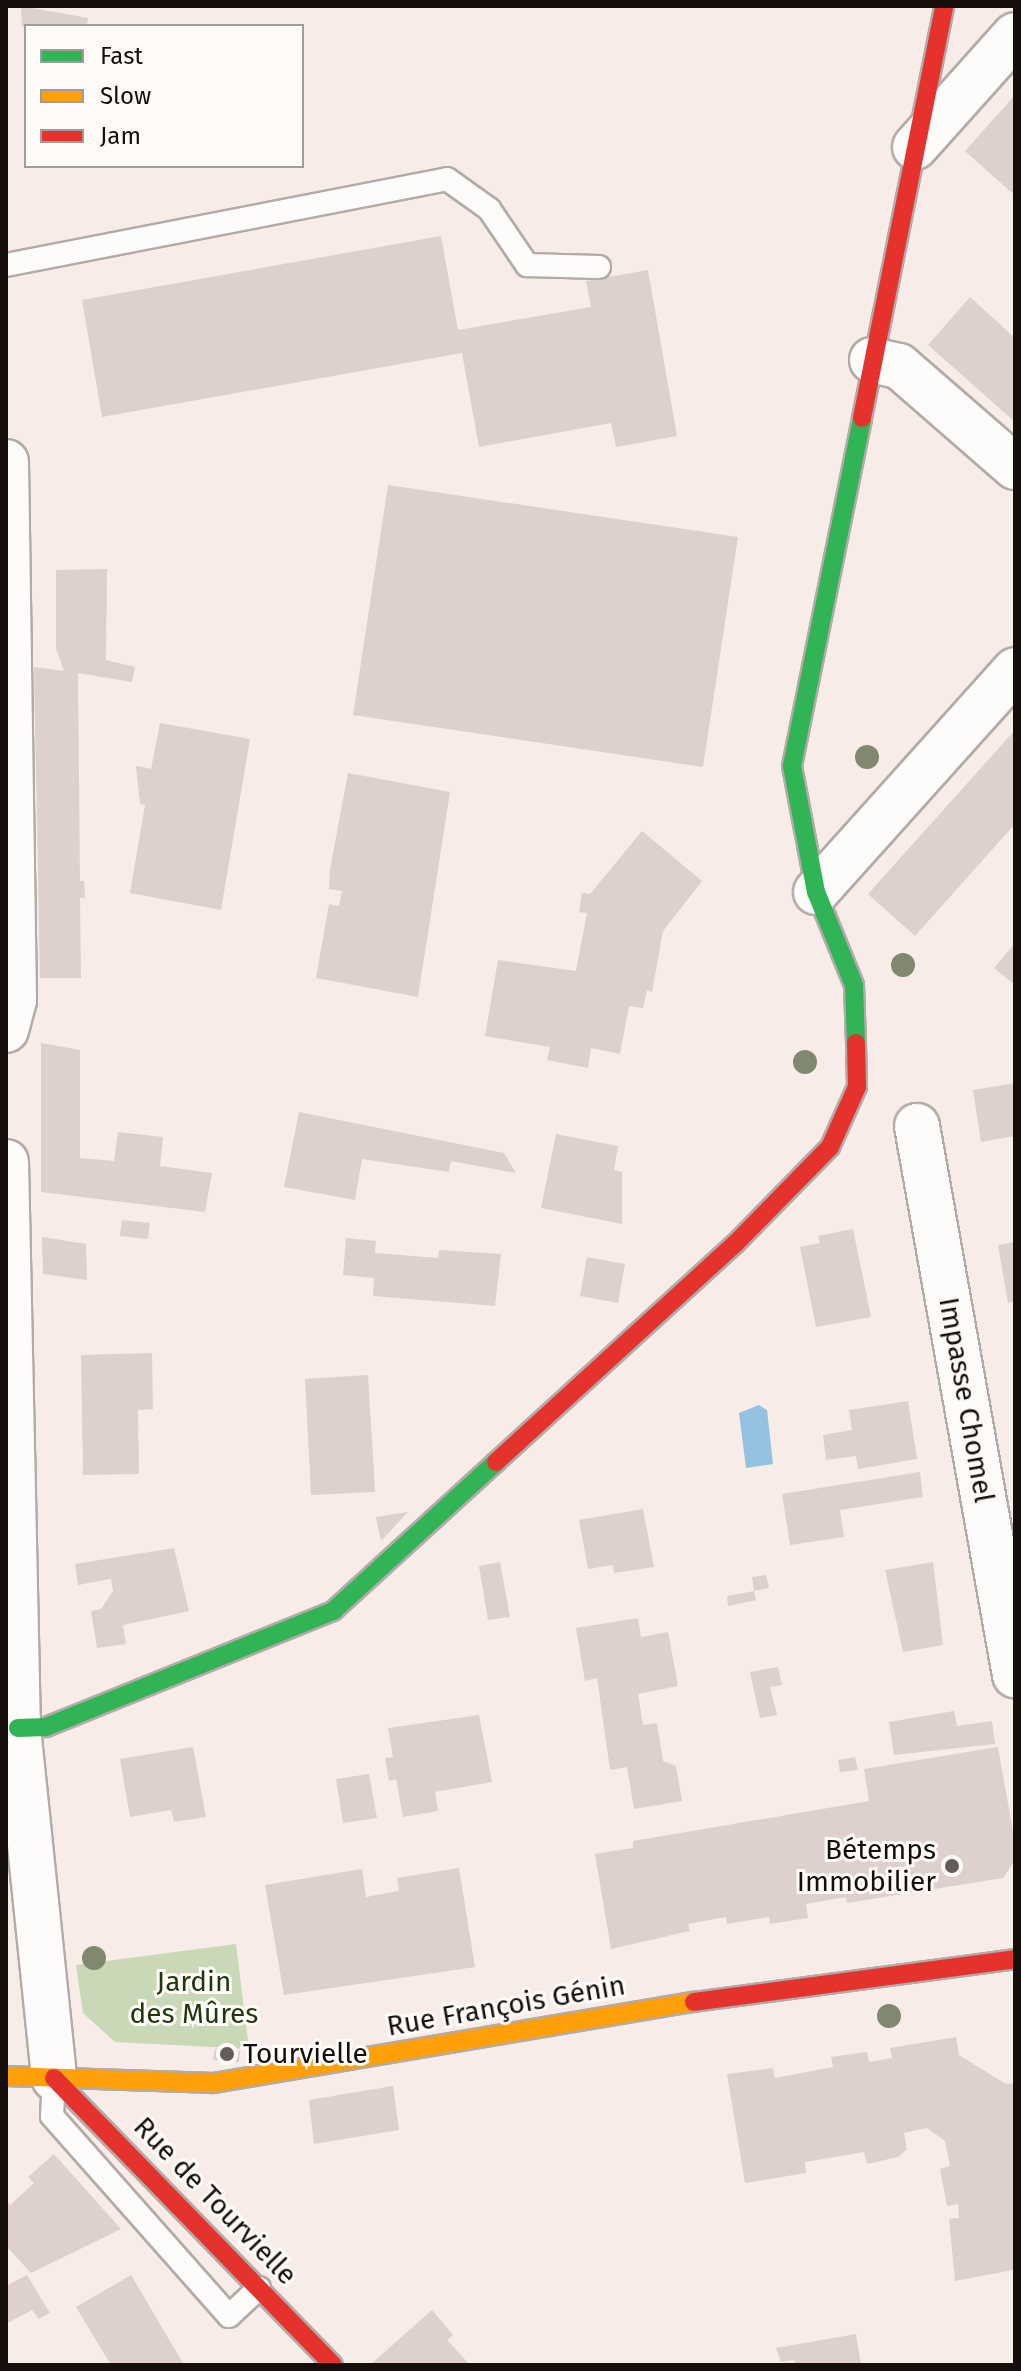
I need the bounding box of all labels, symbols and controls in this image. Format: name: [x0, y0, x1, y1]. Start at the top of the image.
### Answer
legend: [24, 24, 304, 168]
text: Fast: [100, 42, 143, 70]
text: Slow: [100, 82, 151, 110]
text: Jam: [100, 122, 141, 150]
street label: Impasse Chomel: [931, 1295, 1001, 1505]
place label: Bétemps Immobilier: [797, 1833, 936, 1899]
marker: Bétemps Immobilier: [943, 1857, 961, 1875]
park label: Jardin des Mûres: [130, 1965, 258, 2031]
street label: Rue François Génin: [384, 1968, 628, 2044]
place label: Tourvielle: [243, 2037, 368, 2071]
marker: Tourvielle: [218, 2045, 236, 2063]
street label: Rue de Tourvielle: [126, 2110, 304, 2292]

